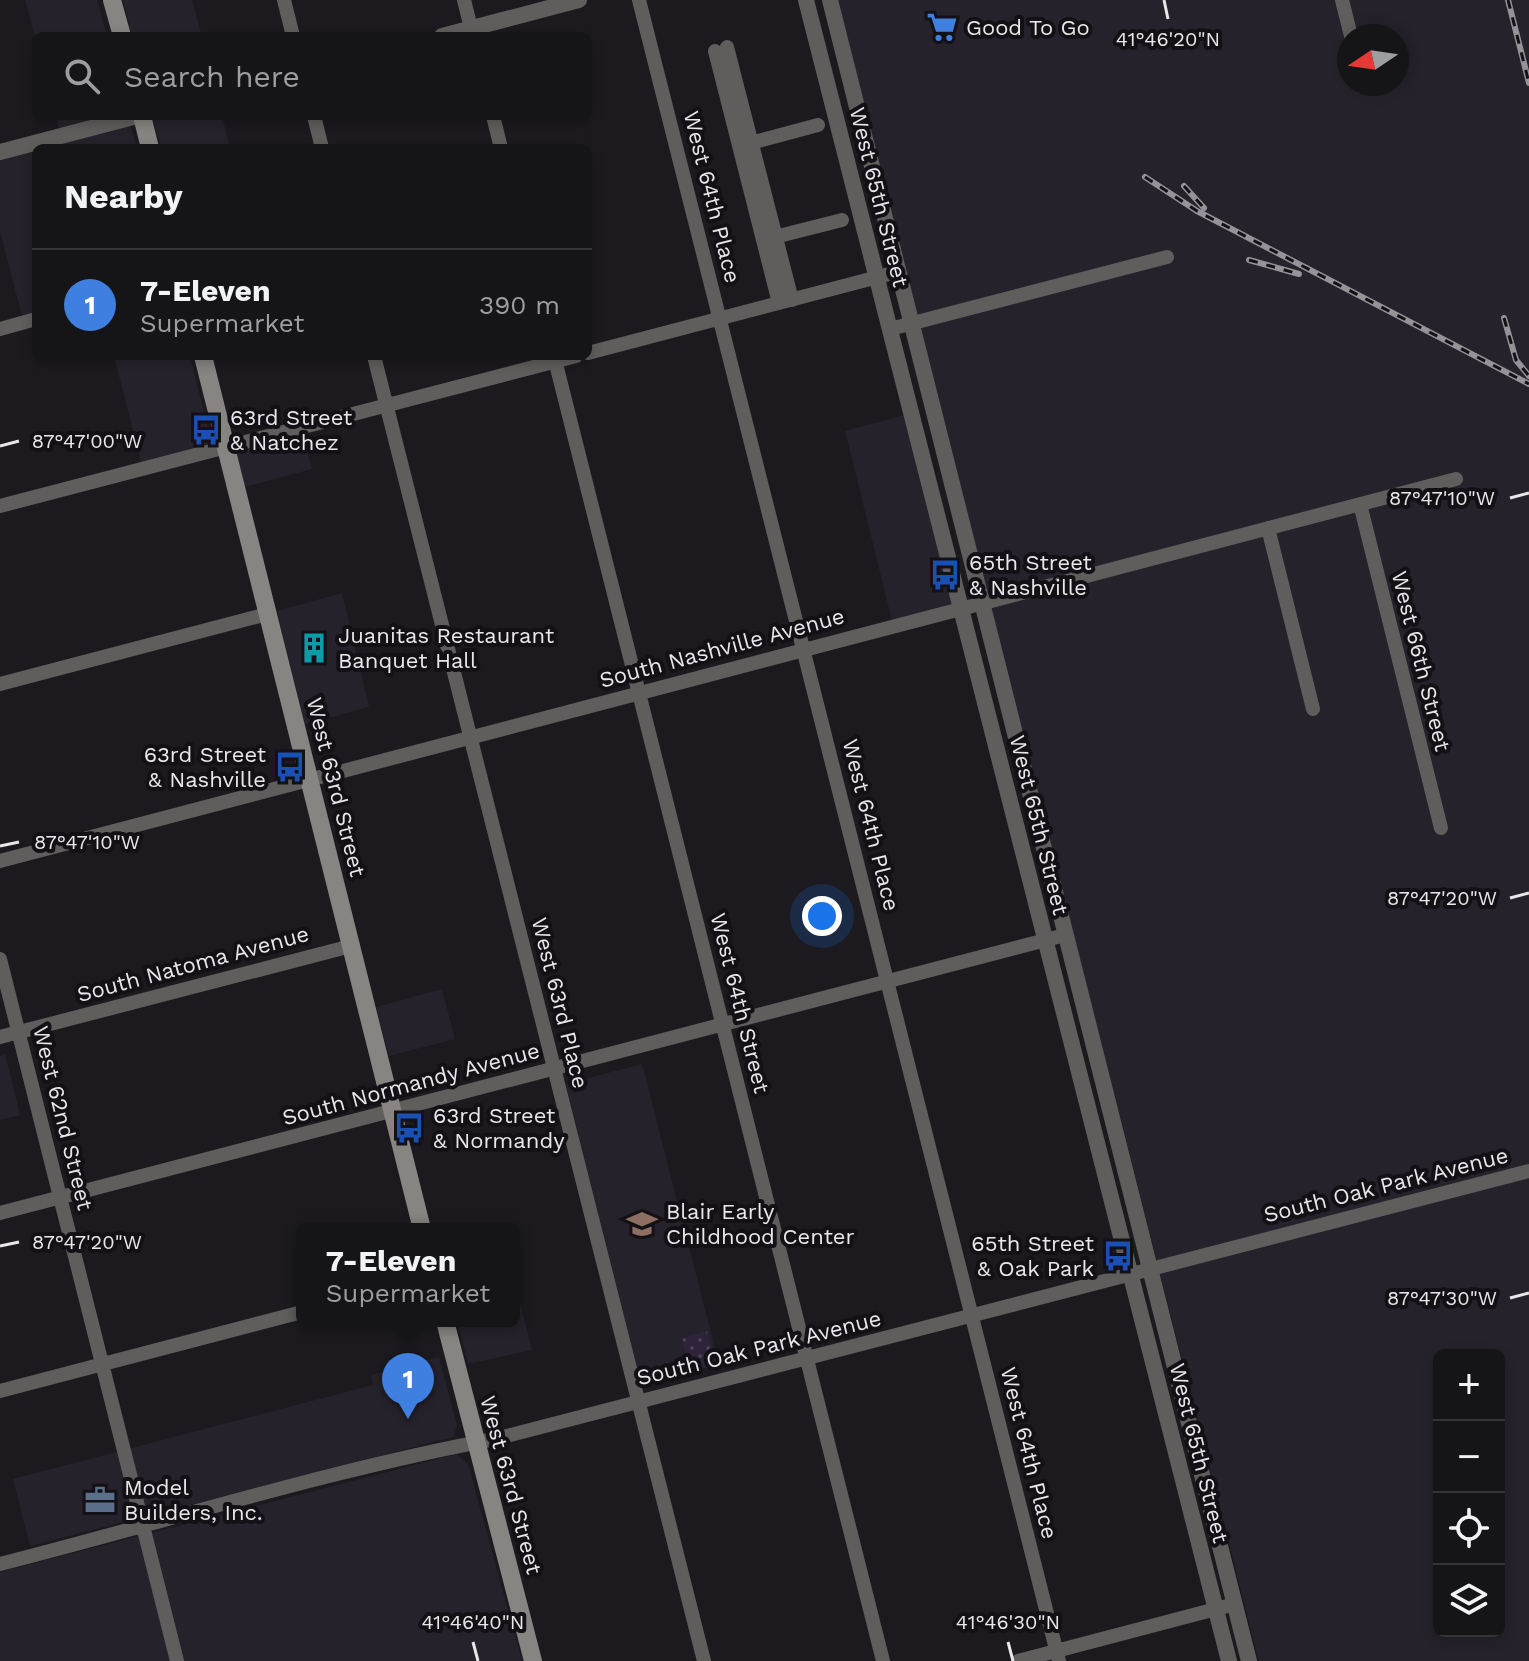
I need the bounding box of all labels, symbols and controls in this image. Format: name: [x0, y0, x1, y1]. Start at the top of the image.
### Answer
supermarket icon: Good To Go: [925, 10, 959, 44]
place label: Good To Go: [966, 15, 1090, 40]
north arrow: [1337, 24, 1409, 96]
text: 41°46'20"N: [1116, 27, 1220, 51]
search box: [32, 32, 592, 120]
icon: search: [60, 54, 104, 98]
text: Search here: [124, 59, 300, 94]
street label: West 65th Street: [845, 105, 913, 289]
street label: West 64th Place: [679, 108, 745, 286]
text: Nearby: [64, 176, 183, 216]
text: 7-Eleven: [140, 273, 271, 308]
text: 1: [84, 290, 96, 320]
text: 390 m: [479, 290, 560, 320]
text: Supermarket: [140, 308, 304, 338]
place label: 63rd Street & Natchez: [230, 405, 352, 455]
bus stop icon: 63rd Street & Natchez: [189, 413, 223, 447]
text: 87°47'00"W: [32, 429, 142, 453]
text: 87°47'10"W: [1389, 486, 1495, 510]
place label: 65th Street & Nashville: [969, 550, 1092, 600]
bus stop icon: 65th Street & Nashville: [928, 558, 962, 592]
street label: West 66th Street: [1387, 568, 1455, 754]
street label: South Nashville Avenue: [597, 603, 847, 693]
place label: Juanitas Restaurant Banquet Hall: [338, 623, 554, 673]
building icon: Juanitas Restaurant Banquet Hall: [297, 631, 331, 665]
street label: West 63rd Street: [302, 695, 370, 879]
street label: West 65th Street: [1005, 733, 1073, 917]
street label: West 64th Place: [838, 736, 904, 914]
place label: 63rd Street & Nashville: [144, 742, 266, 792]
bus stop icon: 63rd Street & Nashville: [273, 750, 307, 784]
text: 87°47'10"W: [34, 830, 140, 854]
text: 87°47'20"W: [1387, 886, 1497, 910]
your location: [802, 896, 842, 936]
street label: West 64th Street: [706, 910, 774, 1096]
street label: West 63rd Place: [527, 915, 593, 1091]
street label: South Natoma Avenue: [74, 921, 312, 1007]
street label: West 62nd Street: [28, 1023, 98, 1213]
street label: South Normandy Avenue: [280, 1038, 542, 1130]
place label: 63rd Street & Normandy: [433, 1103, 565, 1153]
bus stop icon: 63rd Street & Normandy: [392, 1111, 426, 1145]
street label: South Oak Park Avenue: [1261, 1143, 1511, 1227]
place label: Blair Early Childhood Center: [666, 1199, 855, 1249]
school or university icon: Blair Early Childhood Center: [625, 1207, 659, 1241]
popup: [296, 1223, 520, 1327]
text: 87°47'20"W: [32, 1230, 142, 1254]
place label: 65th Street & Oak Park: [971, 1231, 1094, 1281]
bus stop icon: 65th Street & Oak Park: [1101, 1239, 1135, 1273]
text: 7-Eleven: [326, 1243, 456, 1278]
text: Supermarket: [326, 1278, 490, 1308]
text: 87°47'30"W: [1387, 1286, 1497, 1310]
street label: South Oak Park Avenue: [634, 1306, 884, 1390]
map controls: [1433, 1349, 1505, 1637]
button: +: [1433, 1349, 1505, 1421]
pin: 1: [382, 1353, 434, 1419]
street label: West 65th Street: [1165, 1361, 1233, 1545]
street label: West 64th Place: [996, 1364, 1062, 1542]
street label: West 63rd Street: [475, 1393, 547, 1577]
button: −: [1433, 1421, 1505, 1493]
place label: Model Builders, Inc.: [124, 1475, 263, 1525]
office icon: Model Builders, Inc.: [83, 1483, 117, 1517]
button: locate: [1433, 1493, 1505, 1565]
button: layers: [1433, 1565, 1505, 1637]
text: 41°46'40"N: [421, 1610, 525, 1634]
text: 41°46'30"N: [956, 1610, 1060, 1634]

